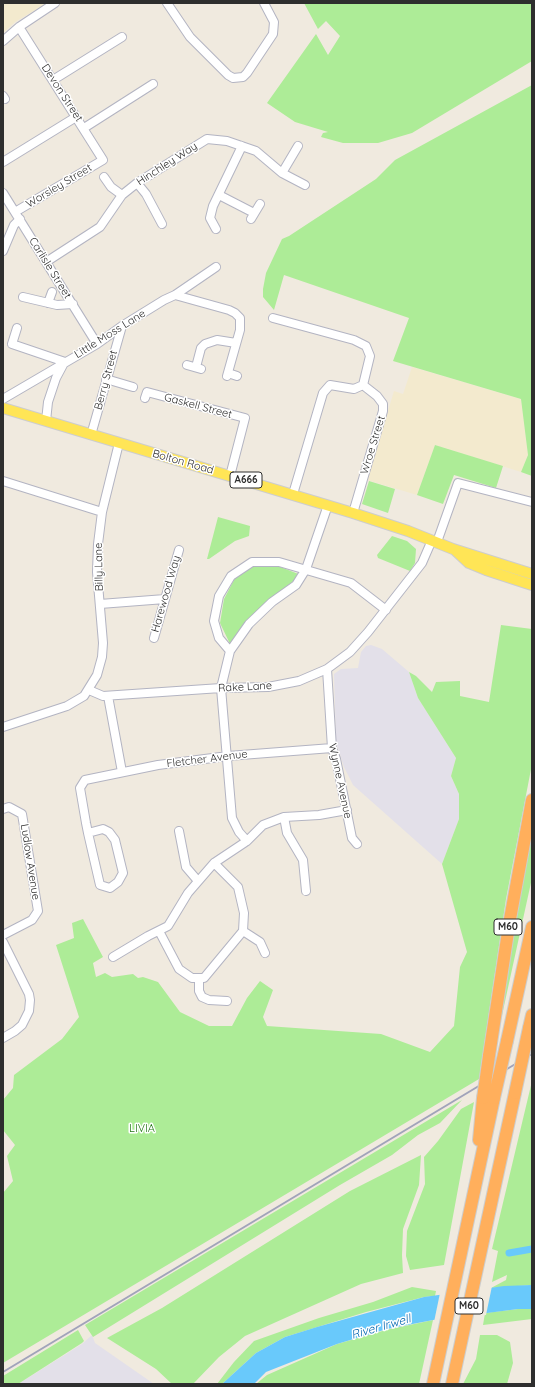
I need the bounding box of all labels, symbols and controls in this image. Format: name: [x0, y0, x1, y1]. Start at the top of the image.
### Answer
street label: Devon Street: [38, 62, 86, 124]
street label: Hinchley Way: [134, 139, 200, 189]
street label: Worsley Street: [24, 161, 94, 211]
street label: Carlisle Street: [26, 235, 74, 301]
street label: Little Moss Lane: [72, 307, 148, 361]
street label: Berry Street: [92, 349, 120, 411]
street label: Gaskell Street: [163, 391, 233, 421]
street label: Wroe Street: [358, 414, 388, 476]
street label: Bolton Road: [151, 447, 215, 477]
road number: A666: [230, 472, 262, 488]
street label: Billy Lane: [92, 543, 106, 591]
street label: Harewood Way: [149, 554, 183, 634]
street label: Rake Lane: [218, 679, 272, 695]
street label: Wynne Avenue: [326, 742, 354, 820]
street label: Fletcher Avenue: [166, 747, 248, 771]
street label: Ludlow Avenue: [17, 823, 43, 901]
road number: M60: [494, 919, 522, 935]
park label: LIVIA: [129, 1122, 155, 1136]
road number: M60: [455, 1298, 483, 1314]
water label: River Irwell: [350, 1312, 412, 1342]

